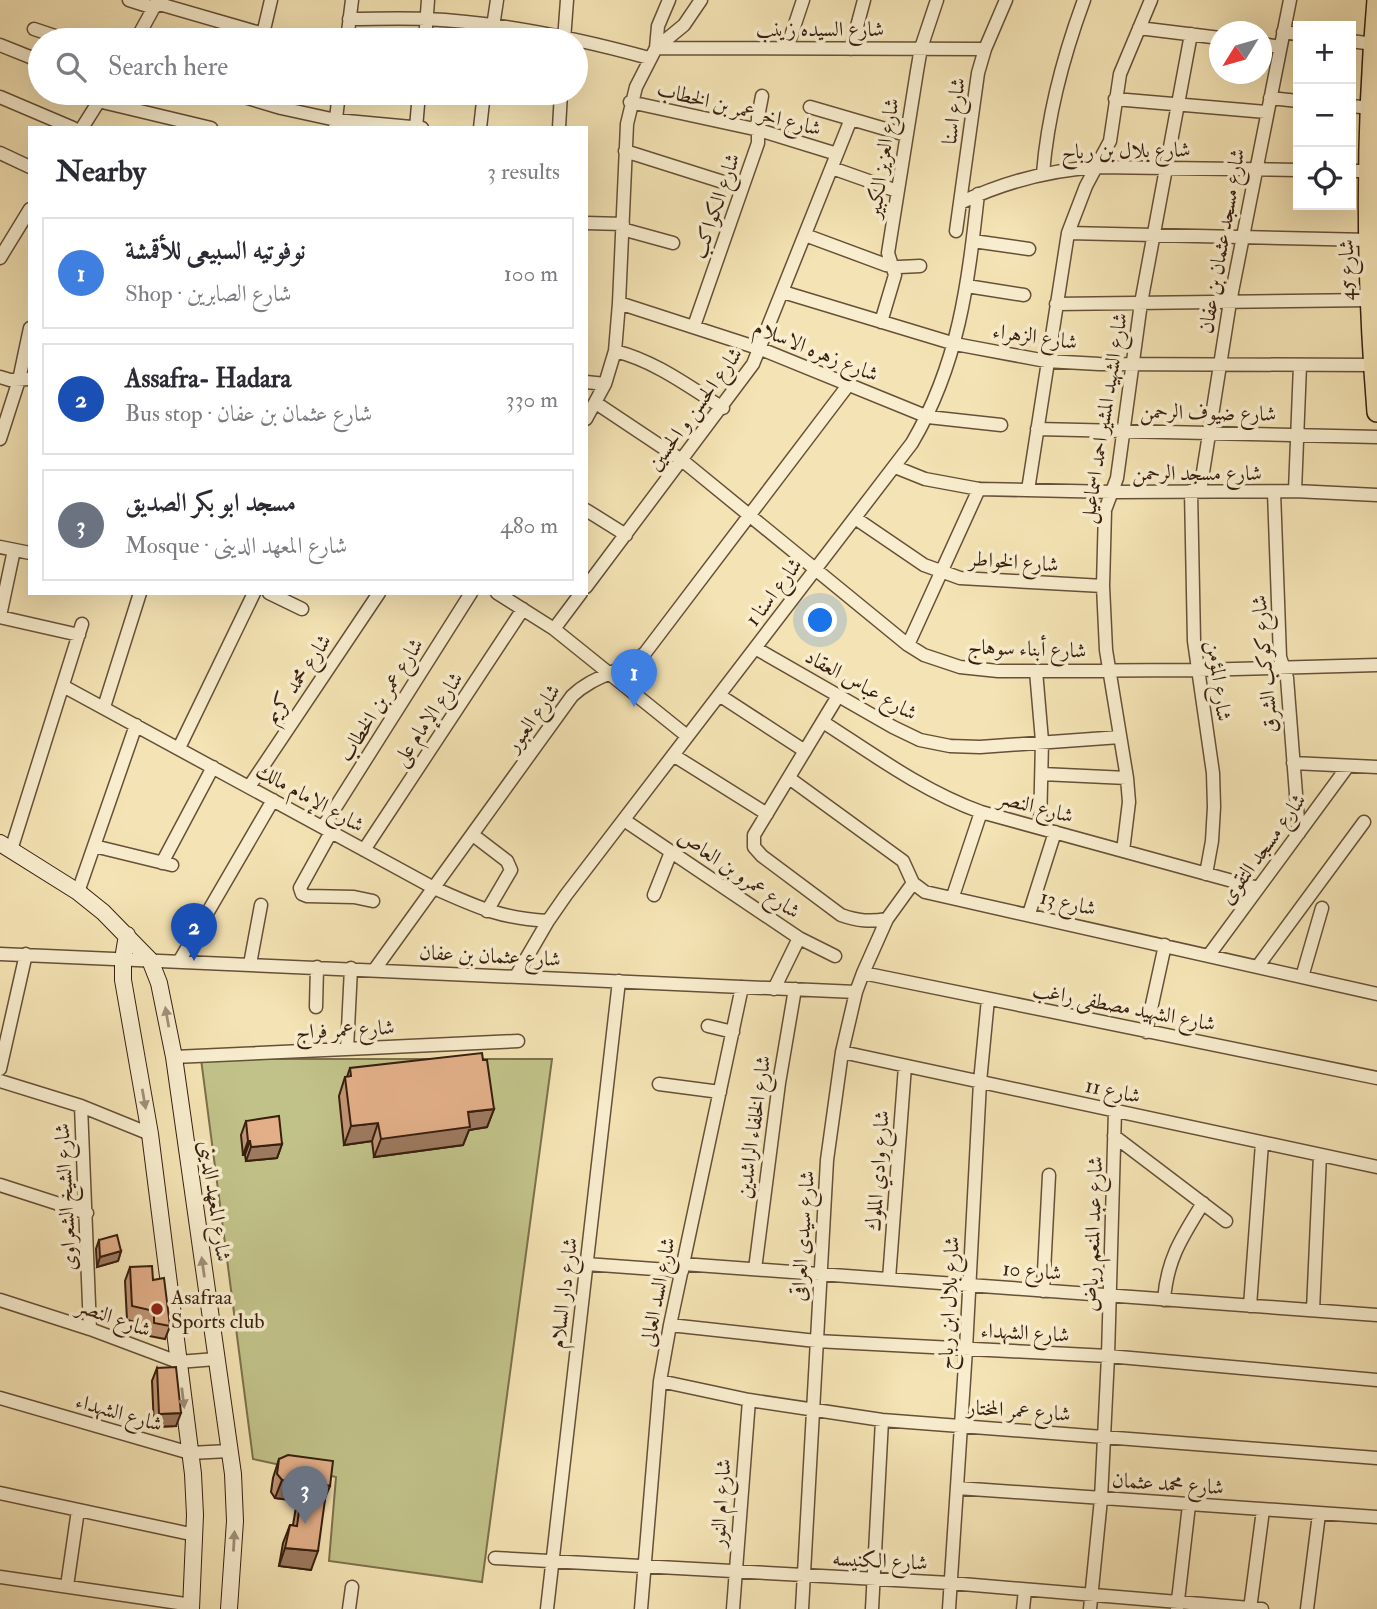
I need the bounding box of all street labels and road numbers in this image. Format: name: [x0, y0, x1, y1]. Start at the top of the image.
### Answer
street label: شارع السيده زينب: [756, 16, 884, 47]
street label: شارع اخر عمر بن الخطاب: [653, 76, 824, 146]
street label: شارع اسنا: [936, 76, 976, 147]
street label: شارع العزيز الكبير: [860, 96, 910, 223]
street label: شارع بلال بن رباح: [1061, 136, 1191, 171]
street label: شارع مسجد عثمان بن عفان: [1192, 146, 1256, 336]
street label: شارع الكواكب: [685, 150, 750, 263]
street label: شارع 45: [1333, 239, 1365, 301]
street label: شارع الشهيد المشير احمد اسماعيل: [1074, 311, 1138, 526]
street label: شارع زهره الاسلام: [748, 314, 882, 392]
street label: شارع الزهراء: [990, 318, 1079, 360]
street label: شارع الحسن و الحسين: [641, 342, 752, 479]
street label: شارع ضيوف الرحمن: [1139, 398, 1276, 432]
street label: شارع مسجد الرحمن: [1132, 460, 1262, 491]
street label: شارع الخواطر: [966, 545, 1060, 583]
street label: شارع اسنا 1: [739, 552, 812, 634]
street label: شارع كوكب الشرق: [1246, 594, 1288, 734]
street label: شارع محمد كريم: [258, 629, 341, 731]
street label: شارع أبناء سوهاج: [967, 631, 1087, 670]
street label: شارع عمر بن الخطاب: [332, 633, 433, 769]
street label: شارع المؤمن: [1197, 639, 1237, 723]
street label: شارع عباس العقاد: [798, 643, 922, 730]
street label: شارع الإمام على: [387, 667, 473, 774]
street label: شارع العبور: [498, 679, 570, 761]
street label: شارع الإمام مالك: [249, 757, 369, 842]
street label: شارع النصر: [993, 784, 1076, 834]
street label: شارع مسجد التقوى: [1214, 788, 1316, 912]
street label: شارع عمرو بن العاص: [670, 823, 805, 928]
street label: شارع 13: [1037, 883, 1099, 926]
street label: شارع عثمان بن عفان: [418, 939, 562, 977]
street label: شارع الشهيد مصطفى راغب: [1029, 976, 1218, 1042]
street label: شارع عمر فراج: [295, 1014, 395, 1051]
street label: شارع الخلفاء الراشدين: [731, 1054, 781, 1201]
street label: شارع 11: [1082, 1072, 1143, 1114]
street label: شارع وادي الملوك: [860, 1109, 900, 1233]
street label: شارع الشيخ الشعراوى: [49, 1122, 88, 1272]
street label: شارع المعهد الدينى: [189, 1139, 237, 1264]
street label: شارع عبد المنعم رياض: [1077, 1156, 1115, 1313]
street label: شارع سيدى العراقى: [785, 1170, 825, 1303]
street label: شارع السد العالى: [634, 1235, 686, 1350]
street label: شارع بلال ابن رباح: [932, 1235, 971, 1371]
street label: شارع دار السلام: [544, 1236, 588, 1351]
street label: شارع 10: [1001, 1255, 1063, 1291]
street label: شارع النصر: [70, 1292, 155, 1348]
street label: شارع الشهداء: [980, 1317, 1070, 1353]
street label: شارع الشهداء: [71, 1388, 166, 1442]
street label: شارع عمر المختار: [964, 1394, 1072, 1432]
street label: شارع ام النور: [704, 1458, 742, 1550]
street label: شارع محمد عثمان: [1111, 1467, 1225, 1505]
street label: شارع الكنيسه: [831, 1545, 928, 1581]

